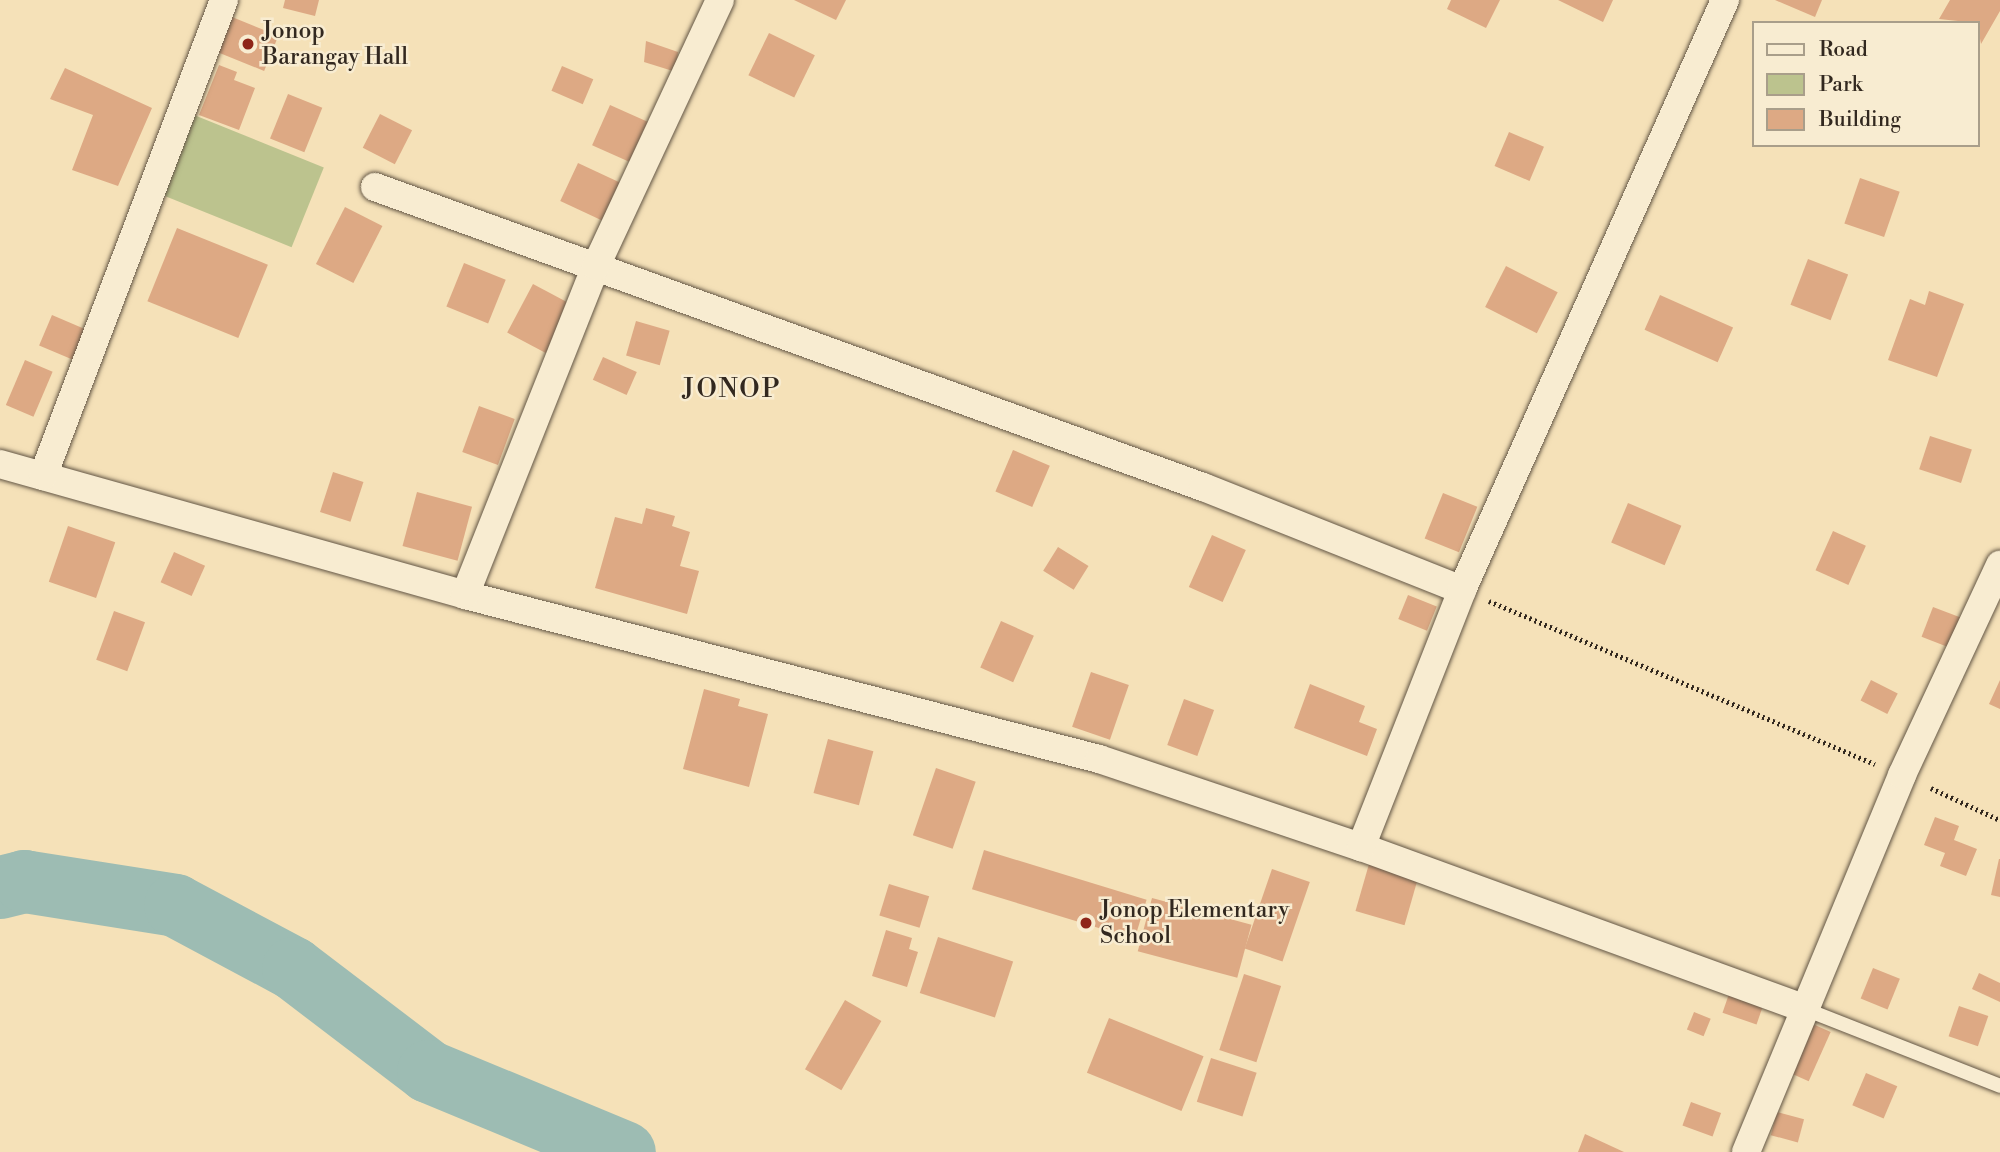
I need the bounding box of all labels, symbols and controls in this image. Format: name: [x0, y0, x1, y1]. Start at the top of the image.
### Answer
place label: Jonop Barangay Hall: [262, 17, 408, 71]
legend: [1752, 21, 1979, 147]
marker: Jonop Barangay Hall: [240, 36, 256, 52]
text: Road: [1819, 37, 1868, 63]
text: Park: [1819, 72, 1863, 98]
text: Building: [1819, 107, 1901, 133]
district label: JONOP: [683, 374, 781, 406]
place label: Jonop Elementary School: [1100, 896, 1289, 950]
marker: Jonop Elementary School: [1078, 915, 1094, 931]

